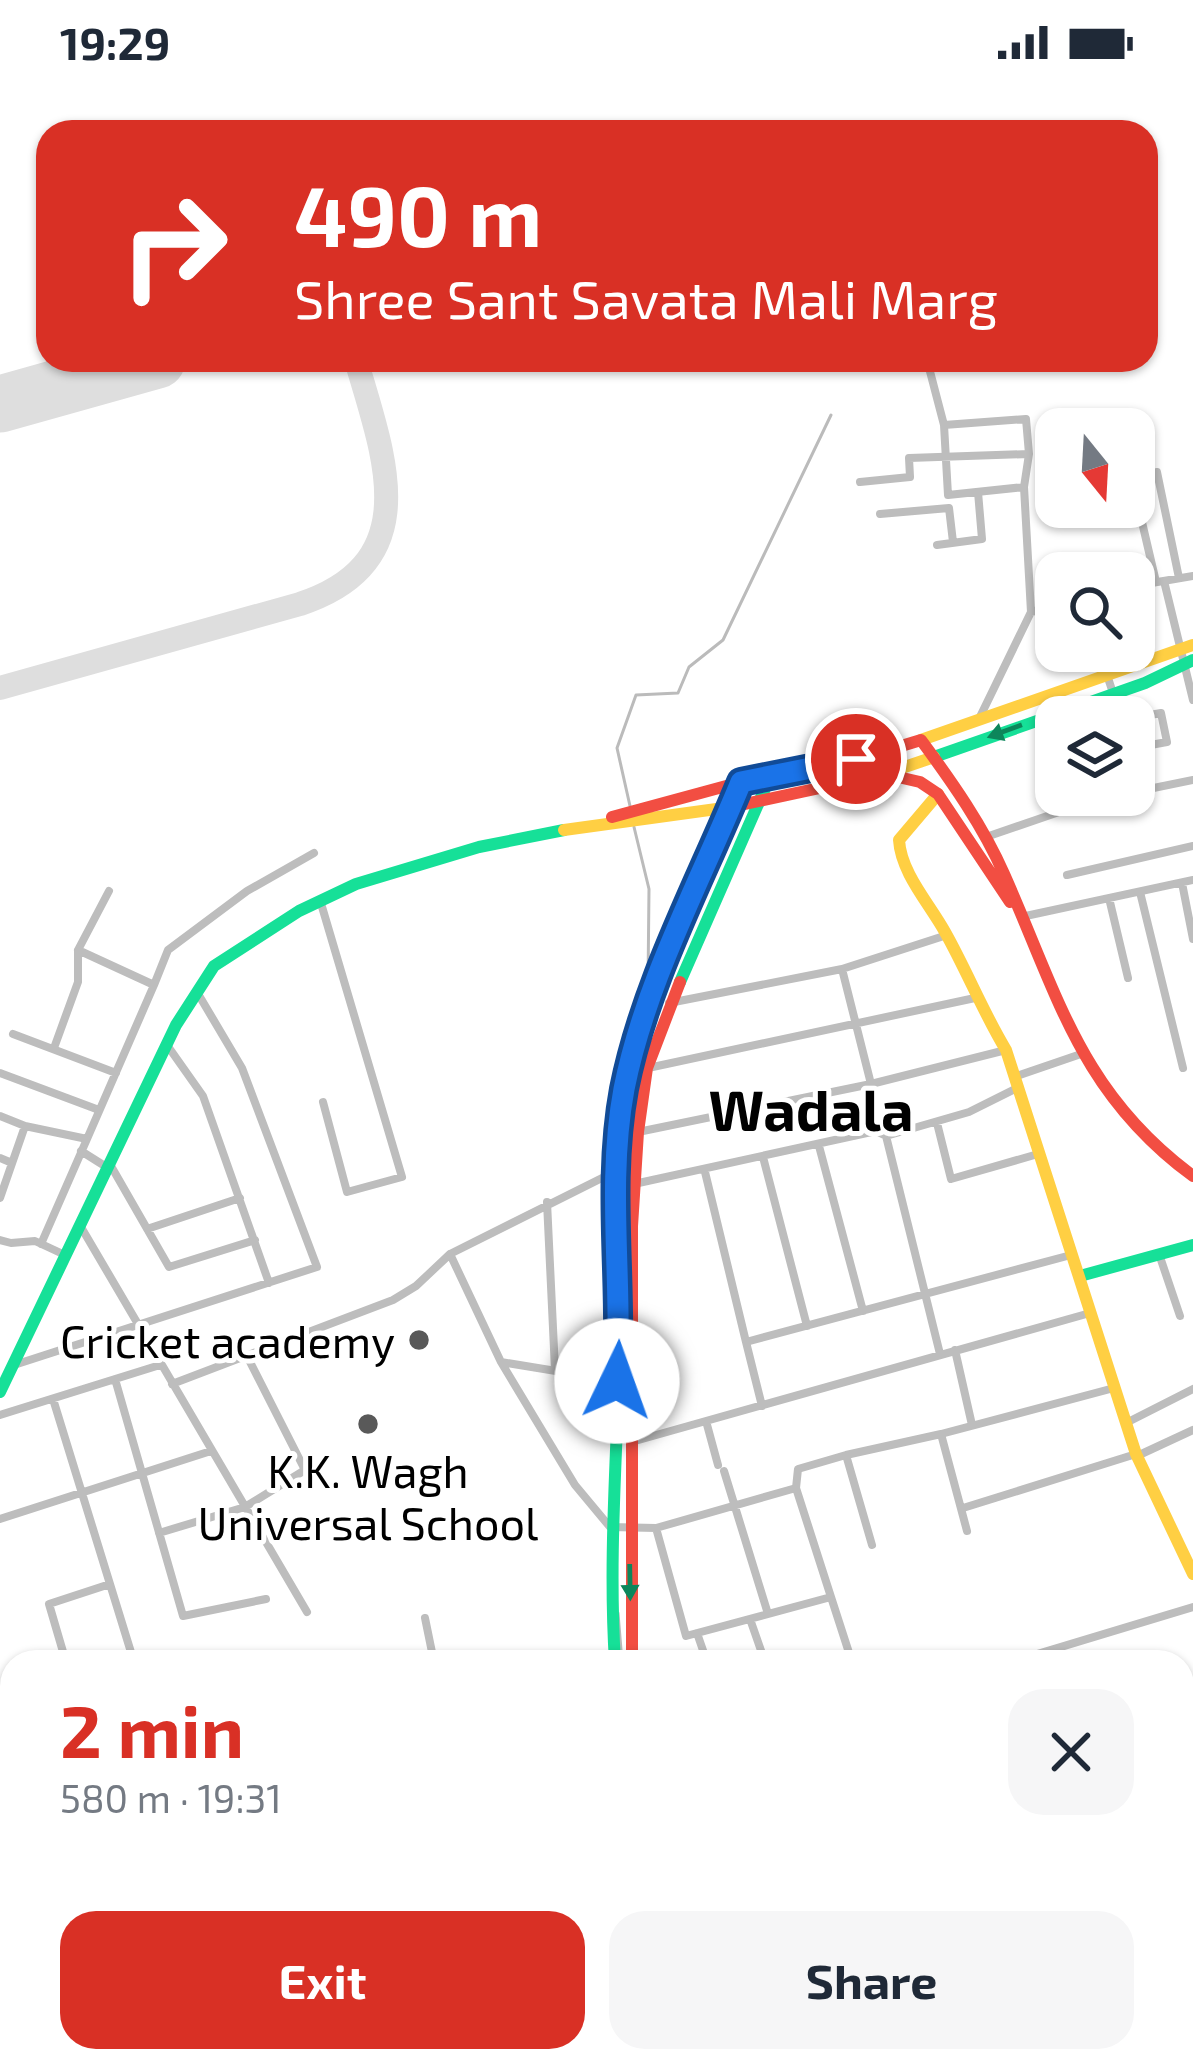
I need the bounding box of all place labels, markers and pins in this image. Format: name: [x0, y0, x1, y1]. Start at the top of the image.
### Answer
pin: [805, 708, 907, 810]
place label: Cricket academy: [60, 1313, 395, 1367]
marker: Cricket academy: [406, 1327, 432, 1353]
marker: K.K. Wagh Universal School: [355, 1411, 381, 1437]
place label: K.K. Wagh Universal School: [198, 1443, 538, 1549]

